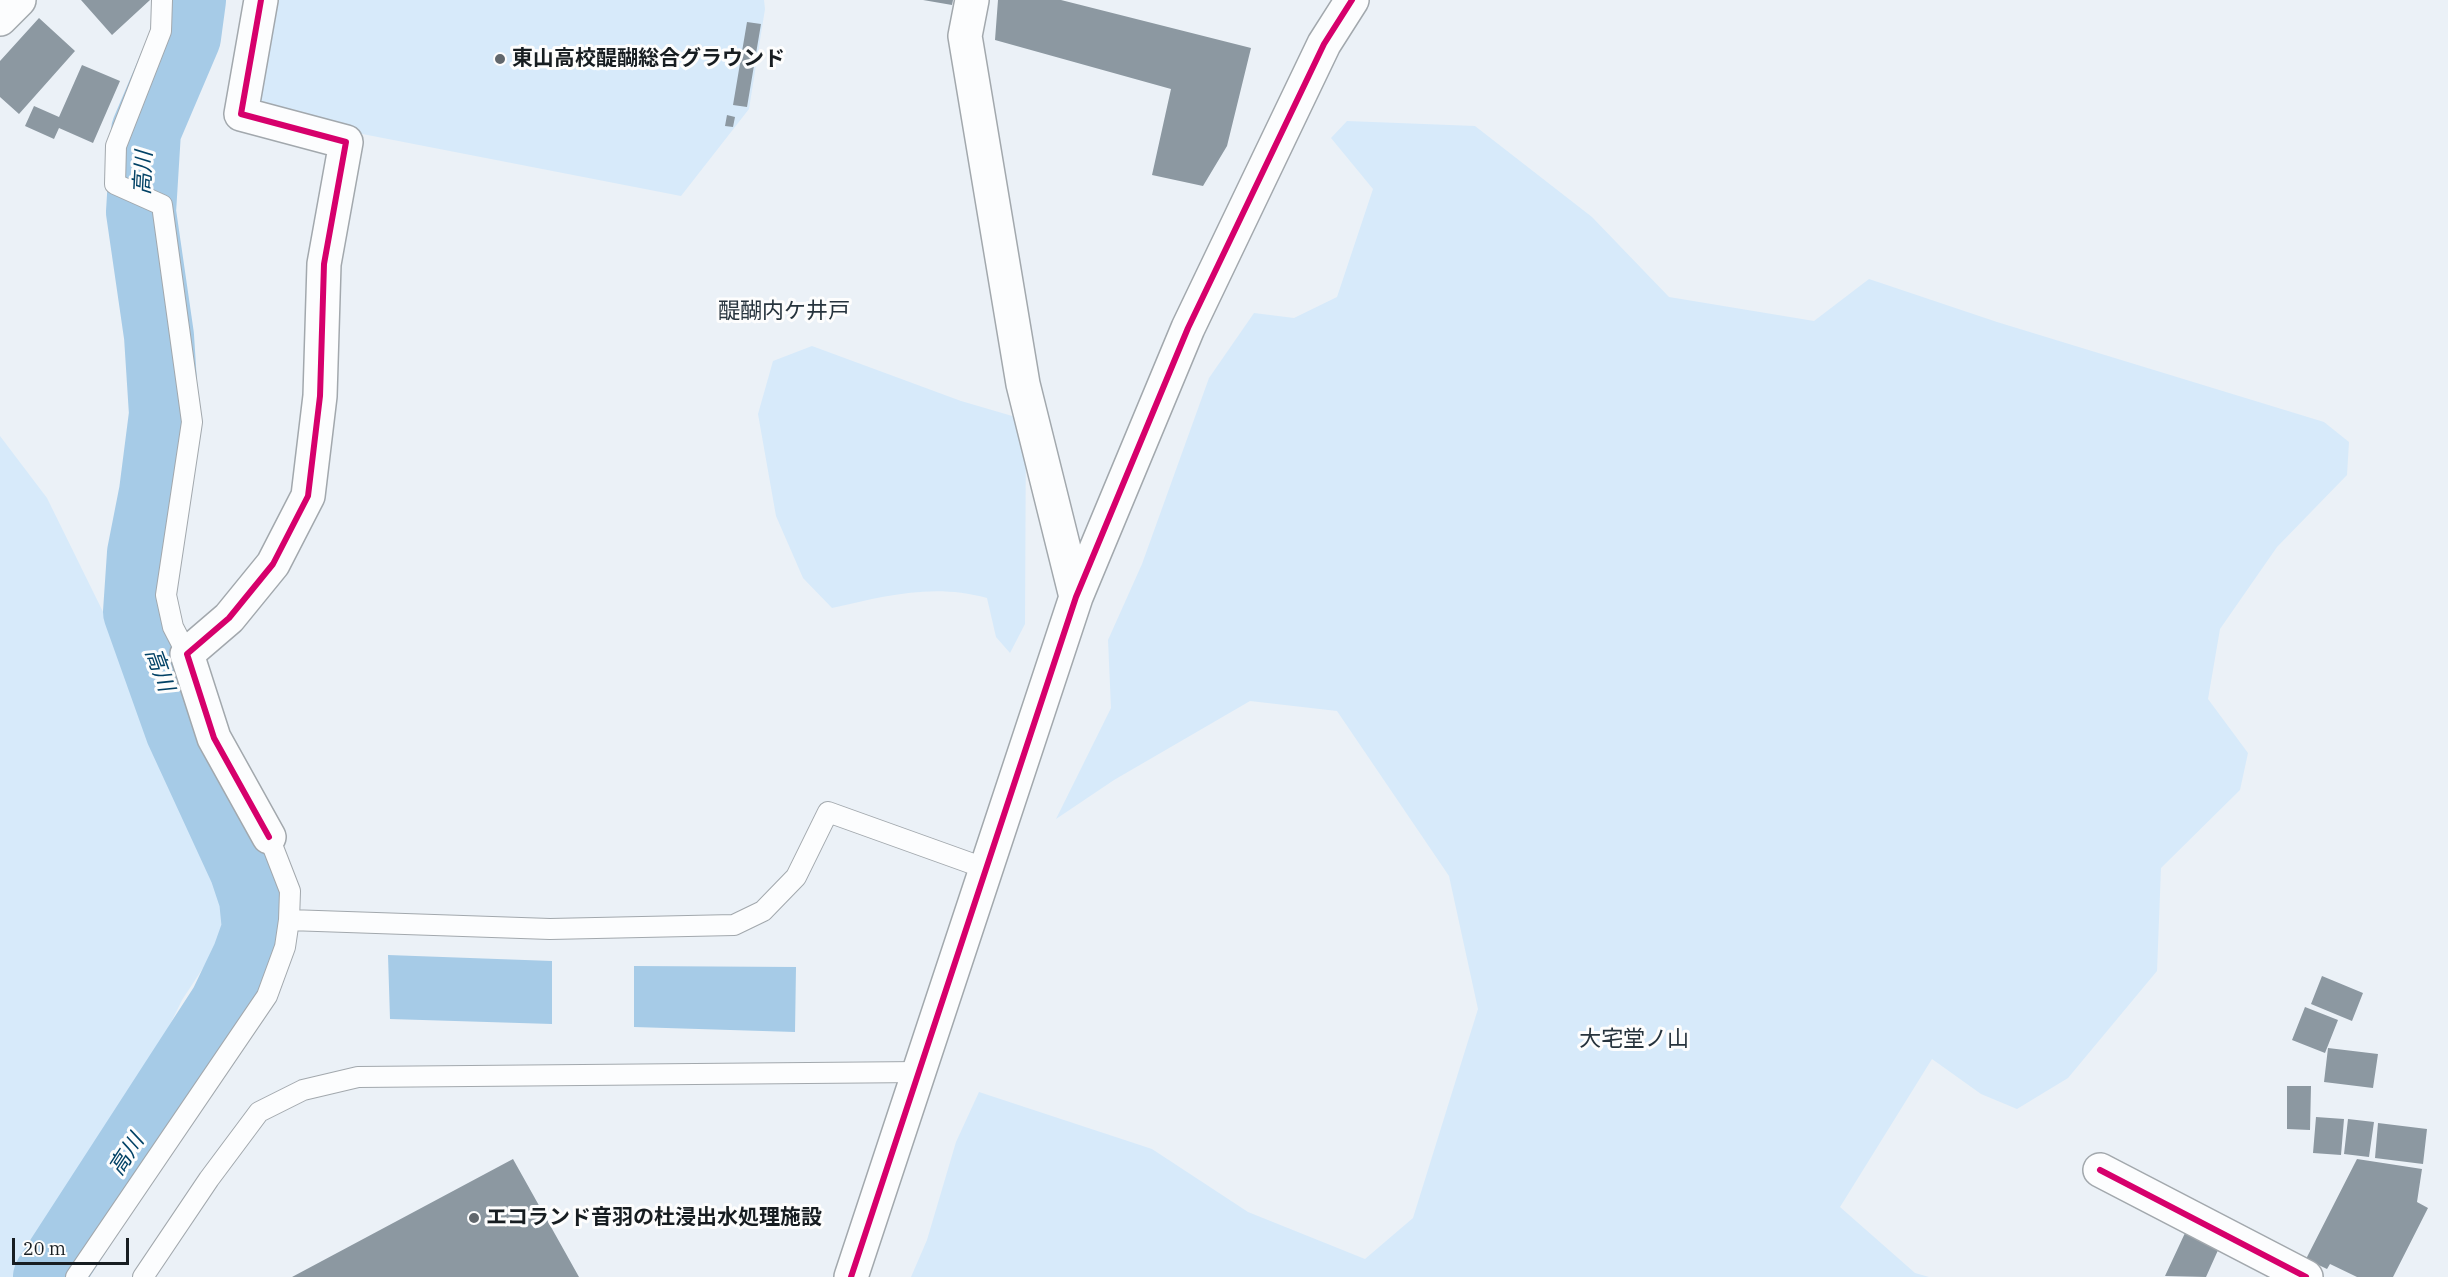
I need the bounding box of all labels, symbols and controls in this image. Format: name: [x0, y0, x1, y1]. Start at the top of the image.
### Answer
place label: 東山高校醍醐総合グラウンド: [512, 46, 785, 72]
marker: 東山高校醍醐総合グラウンド: [493, 52, 507, 66]
water label: 高川: [130, 150, 158, 196]
district label: 醍醐内ケ井戸: [718, 299, 850, 325]
water label: 高川: [139, 645, 179, 695]
district label: 大宅堂ノ山: [1579, 1027, 1689, 1053]
water label: 高川: [104, 1129, 150, 1181]
place label: エコランド音羽の杜浸出水処理施設: [486, 1205, 822, 1231]
marker: エコランド音羽の杜浸出水処理施設: [467, 1211, 481, 1225]
scale bar: [15, 1226, 132, 1264]
text: 20 m: [23, 1237, 66, 1260]

